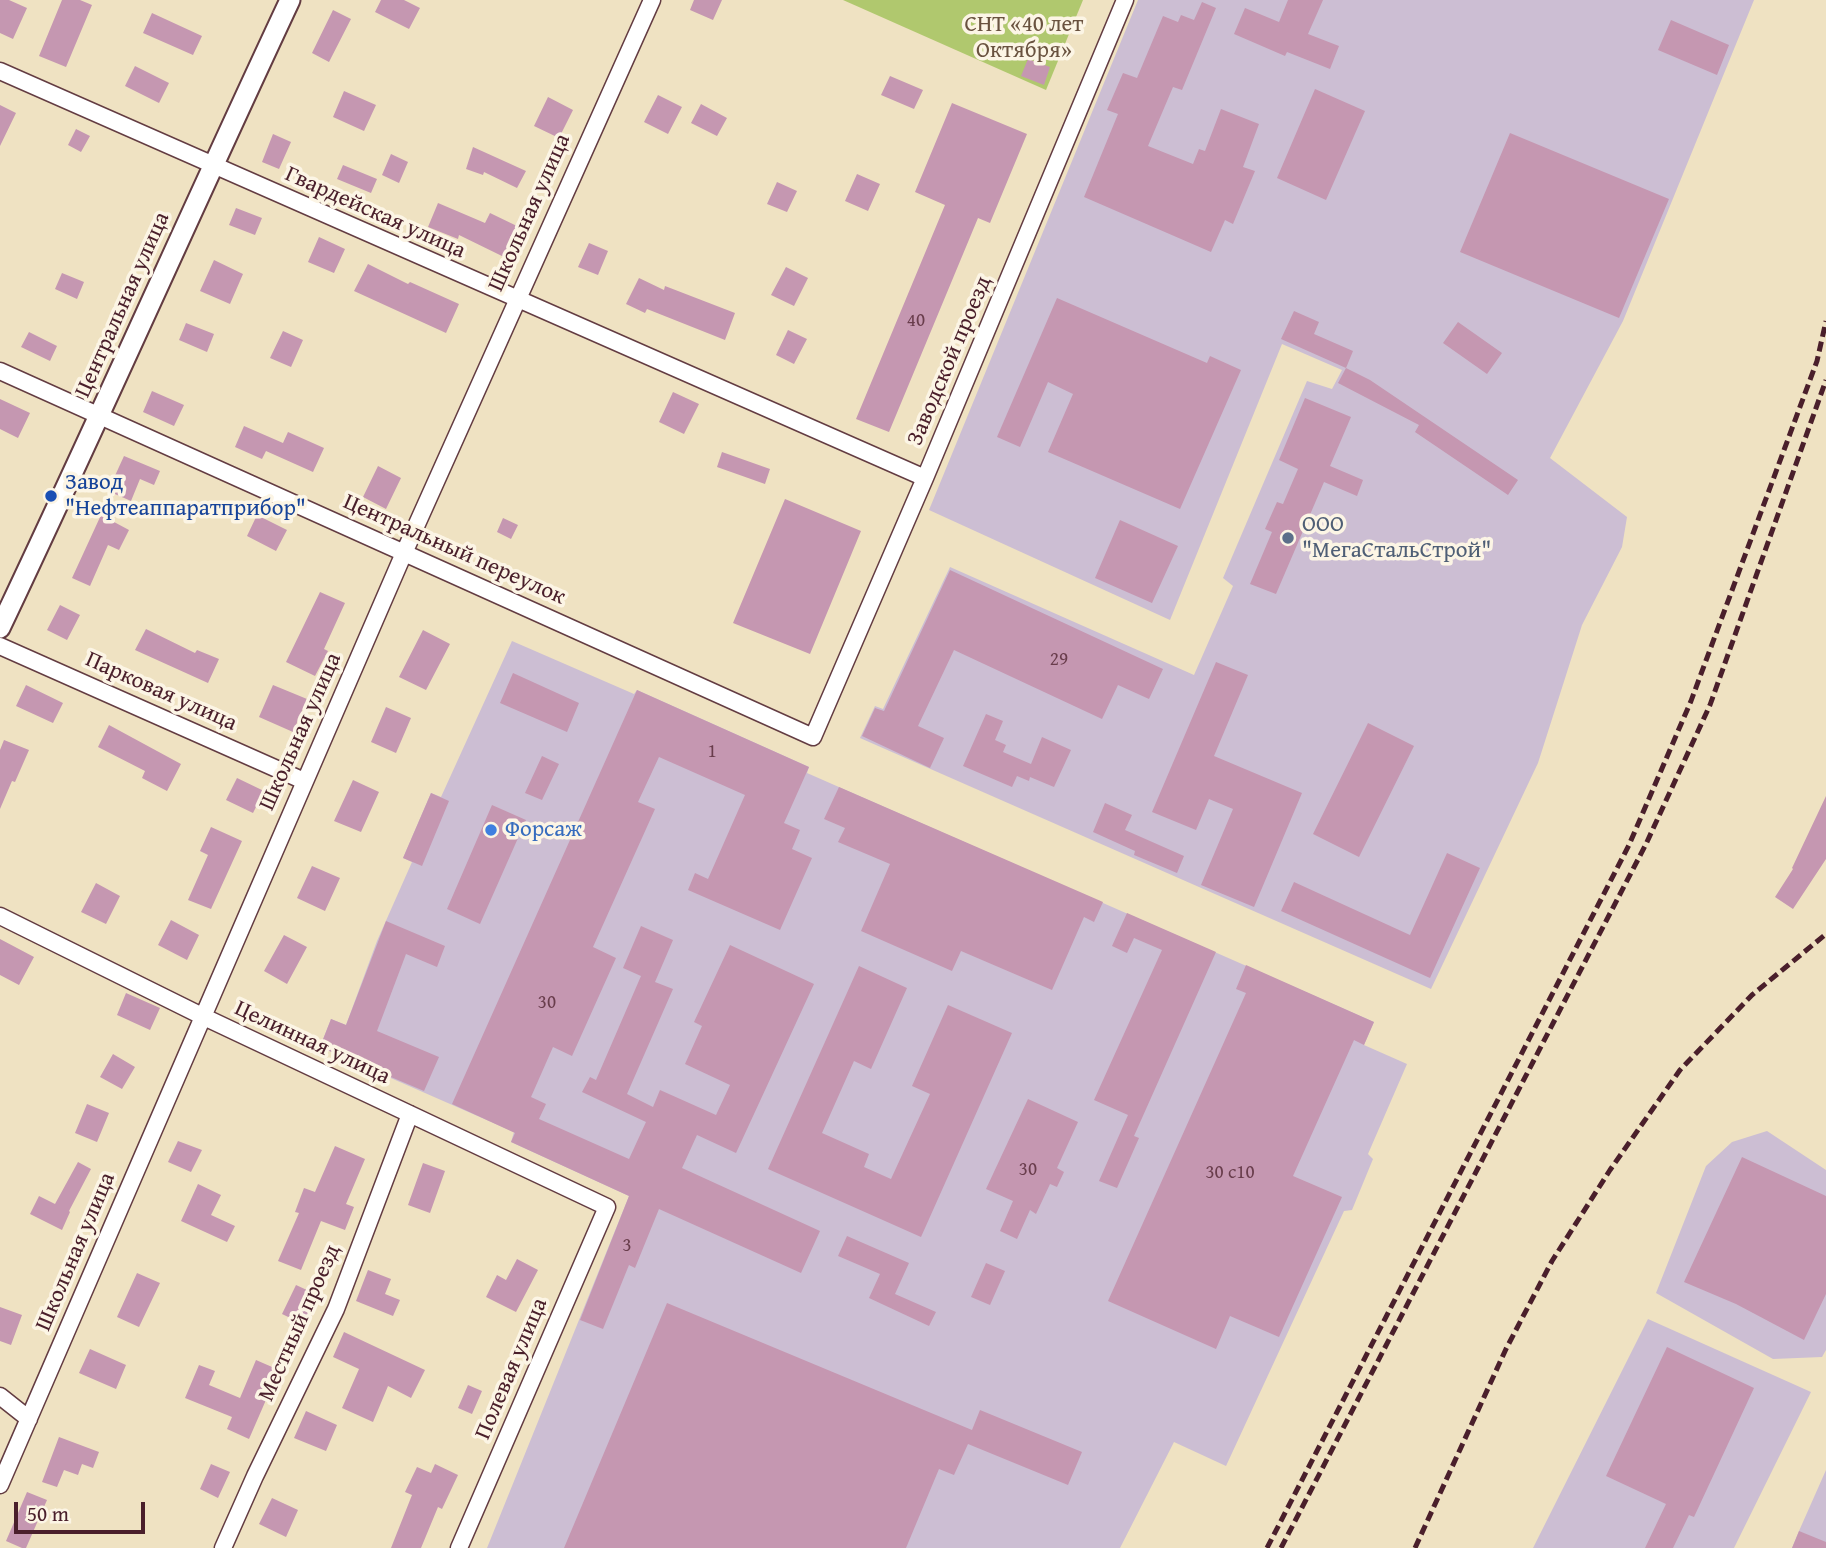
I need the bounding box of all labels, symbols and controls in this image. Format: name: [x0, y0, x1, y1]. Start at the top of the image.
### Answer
park label: СНТ «40 лет Октября»: [965, 11, 1083, 65]
street label: Школьная улица: [483, 130, 577, 296]
street label: Гвардейская улица: [280, 161, 470, 265]
street label: Центральная улица: [70, 208, 176, 402]
street label: Заводской проезд: [902, 272, 998, 450]
house number: 40: [907, 310, 925, 332]
place label: Завод "Нефтеаппаратприбор": [65, 469, 306, 523]
marker: Завод "Нефтеаппаратприбор": [43, 488, 59, 504]
street label: Центральный переулок: [339, 489, 569, 611]
place label: ООО "МегаСтальСтрой": [1302, 511, 1491, 565]
marker: ООО "МегаСтальСтрой": [1280, 530, 1296, 546]
street label: Парковая улица: [81, 646, 241, 738]
street label: Школьная улица: [254, 649, 348, 815]
house number: 29: [1050, 649, 1068, 671]
house number: 1: [707, 741, 717, 763]
place label: Форсаж: [505, 816, 582, 844]
marker: Форсаж: [483, 822, 499, 838]
house number: 30: [538, 992, 556, 1014]
street label: Целинная улица: [230, 995, 394, 1091]
house number: 30: [1019, 1159, 1037, 1181]
house number: 30 с10: [1205, 1162, 1255, 1184]
street label: Школьная улица: [30, 1169, 122, 1335]
house number: 3: [622, 1235, 632, 1257]
street label: Местный проезд: [253, 1240, 347, 1406]
street label: Полевая улица: [470, 1294, 554, 1444]
scale bar: [18, 1488, 149, 1532]
text: 50 m: [27, 1498, 69, 1529]

